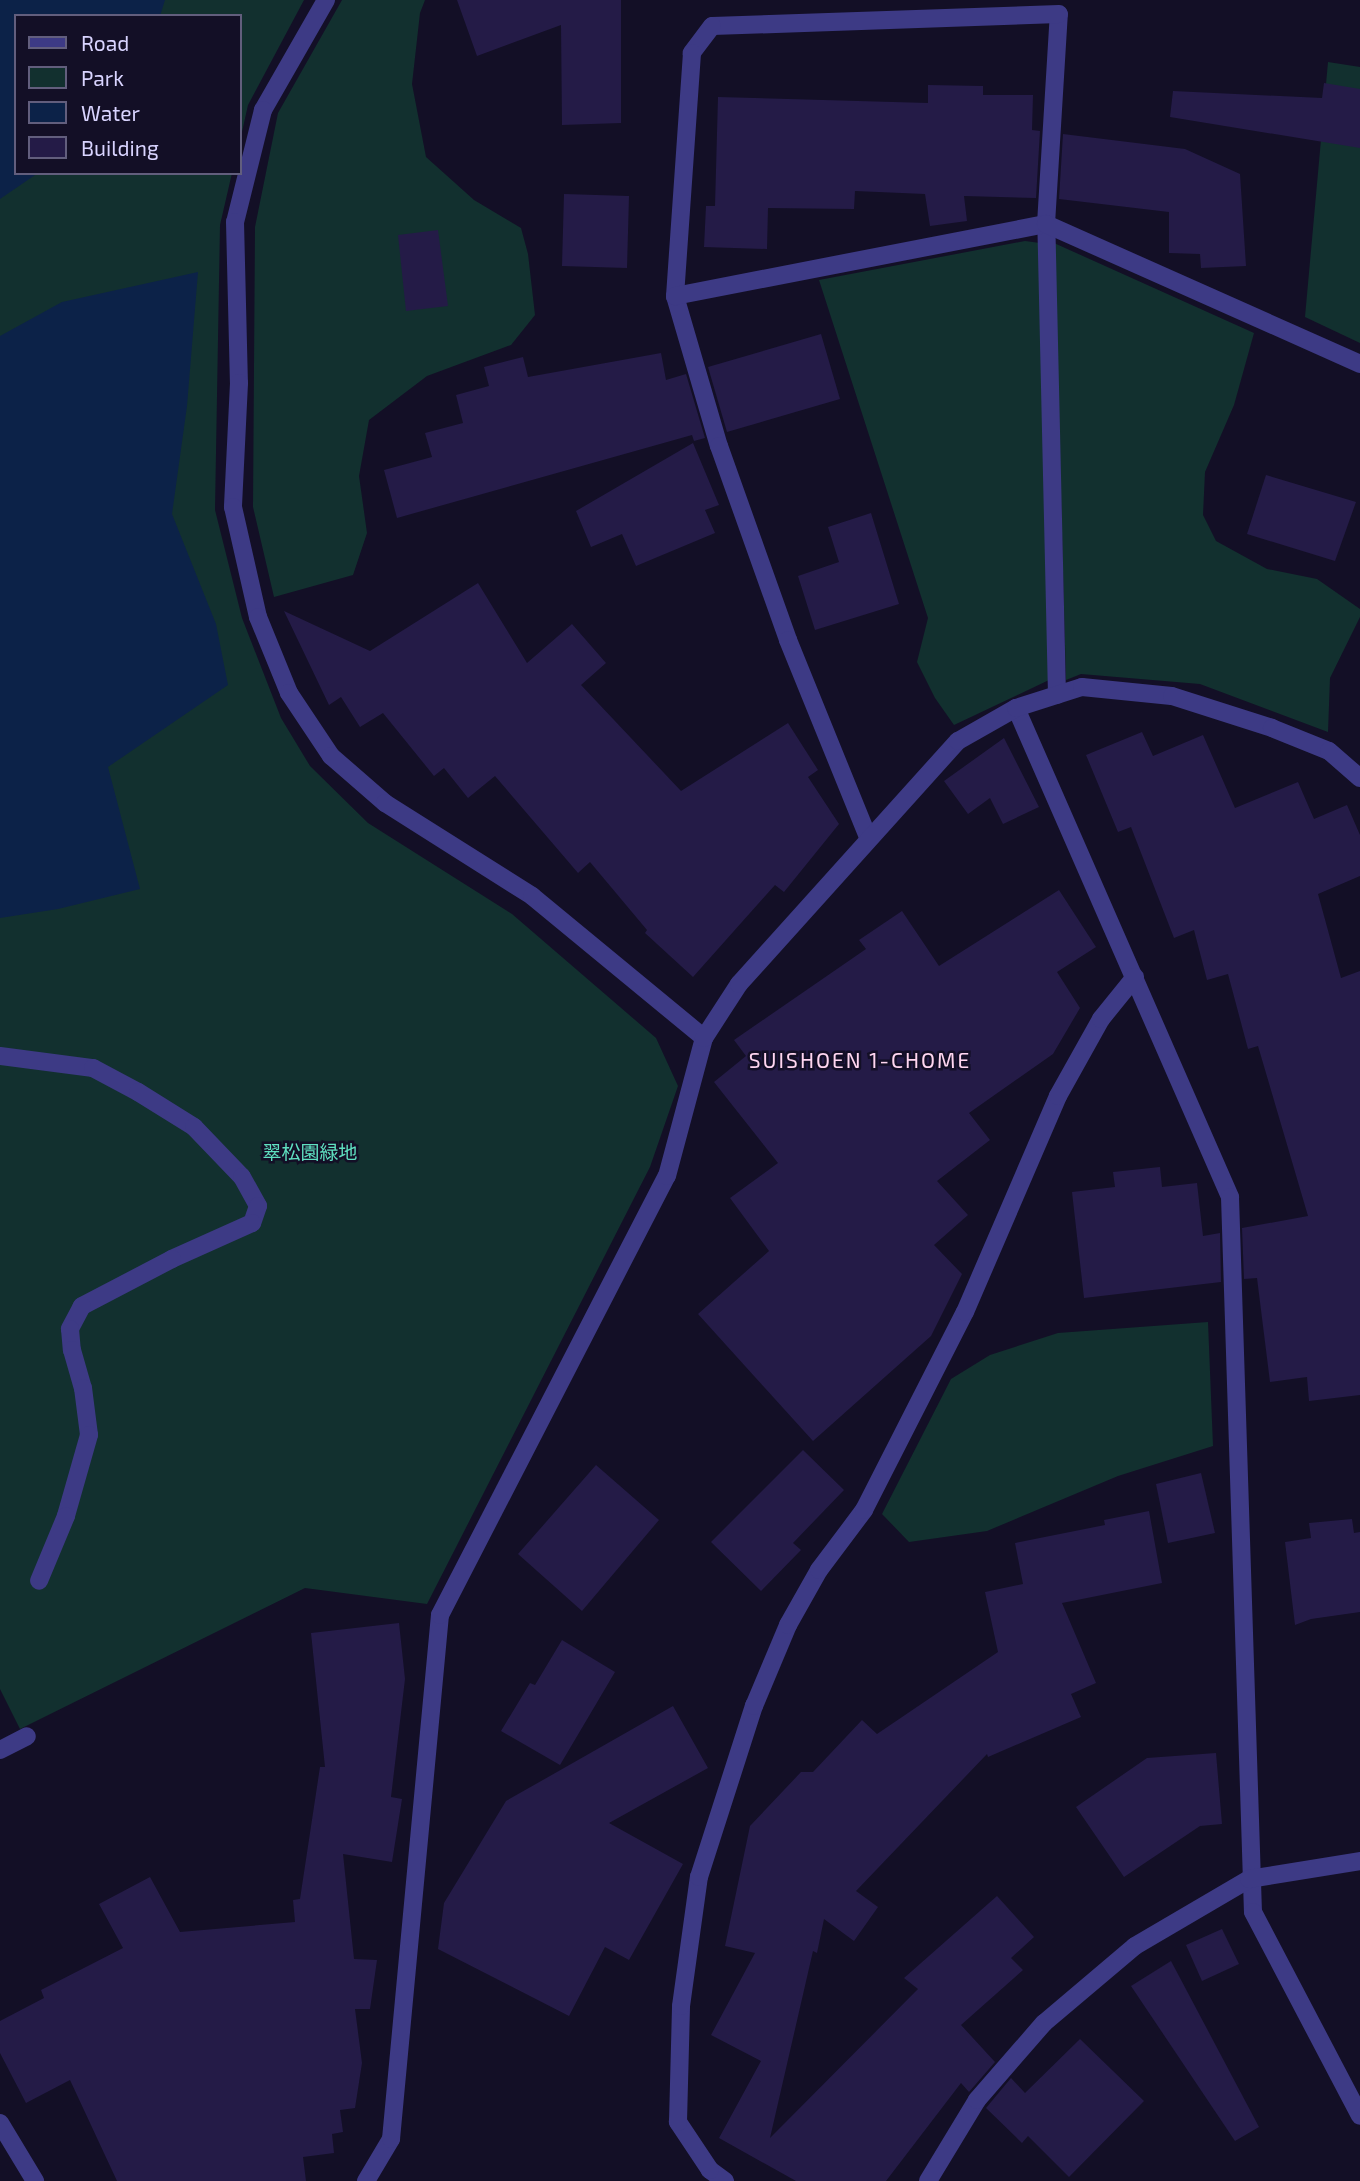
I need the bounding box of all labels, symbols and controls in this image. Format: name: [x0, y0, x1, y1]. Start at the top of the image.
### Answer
legend: [14, 14, 242, 175]
text: Road: [81, 30, 129, 55]
text: Park: [81, 65, 124, 90]
text: Water: [81, 100, 140, 125]
text: Building: [81, 135, 159, 160]
district label: SUISHOEN 1-CHOME: [751, 1047, 969, 1073]
park label: 翠松園緑地: [263, 1141, 357, 1163]

